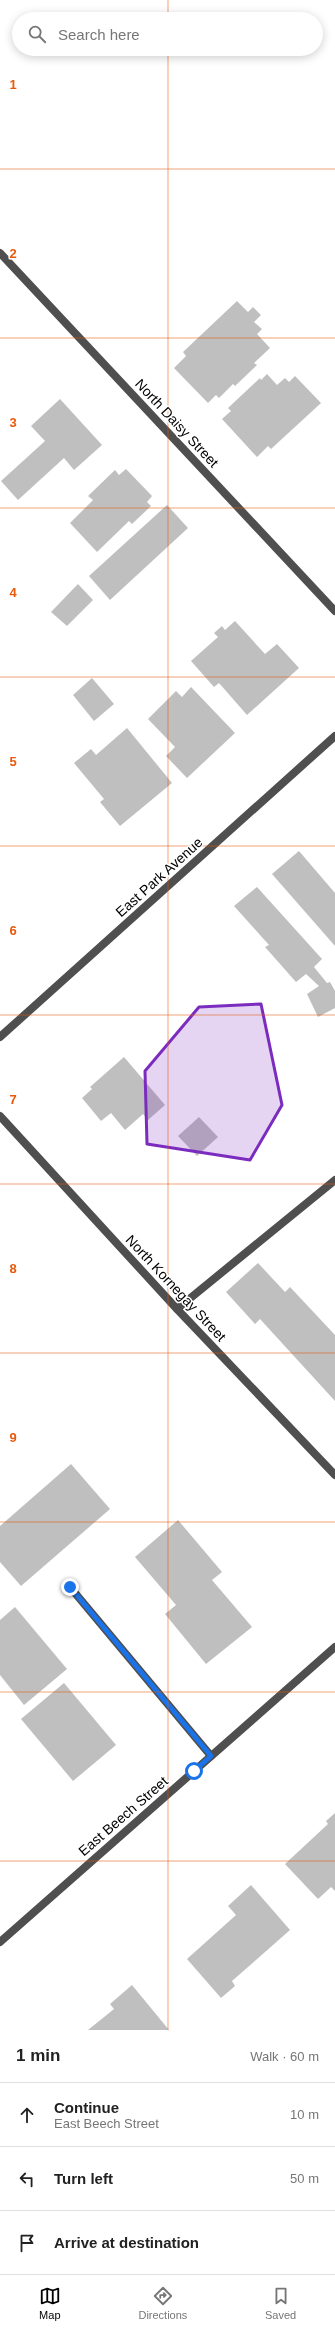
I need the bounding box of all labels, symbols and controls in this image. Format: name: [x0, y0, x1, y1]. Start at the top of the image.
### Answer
search box: [12, 12, 323, 56]
icon: search: [26, 23, 48, 45]
text: Search here: [58, 26, 140, 43]
text: 1: [9, 77, 17, 92]
text: 2: [9, 246, 17, 261]
street label: North Daisy Street: [132, 376, 222, 470]
text: 3: [9, 415, 17, 430]
text: 4: [9, 585, 17, 600]
text: 5: [9, 754, 17, 769]
street label: East Park Avenue: [112, 834, 206, 920]
text: 6: [9, 923, 17, 938]
text: 7: [9, 1092, 17, 1107]
street label: North Kornegay Street: [123, 1232, 229, 1344]
text: 8: [9, 1261, 17, 1276]
text: 9: [9, 1430, 17, 1445]
route end: [61, 1578, 79, 1596]
route start: [185, 1762, 203, 1780]
street label: East Beech Street: [75, 1773, 171, 1859]
text: 1 min: [16, 2046, 60, 2065]
text: Walk · 60 m: [250, 2049, 319, 2064]
text: Continue: [54, 2099, 119, 2116]
icon: ahead: [16, 2104, 38, 2126]
text: 10 m: [290, 2107, 319, 2122]
text: East Beech Street: [54, 2116, 159, 2131]
icon: left: [16, 2168, 38, 2190]
text: Turn left: [54, 2170, 113, 2187]
text: 50 m: [290, 2171, 319, 2186]
icon: arrive: [16, 2232, 38, 2254]
text: Arrive at destination: [54, 2234, 199, 2251]
tab: Map: [39, 2285, 61, 2321]
tab: Directions: [138, 2285, 187, 2321]
tab: Saved: [265, 2285, 296, 2321]

